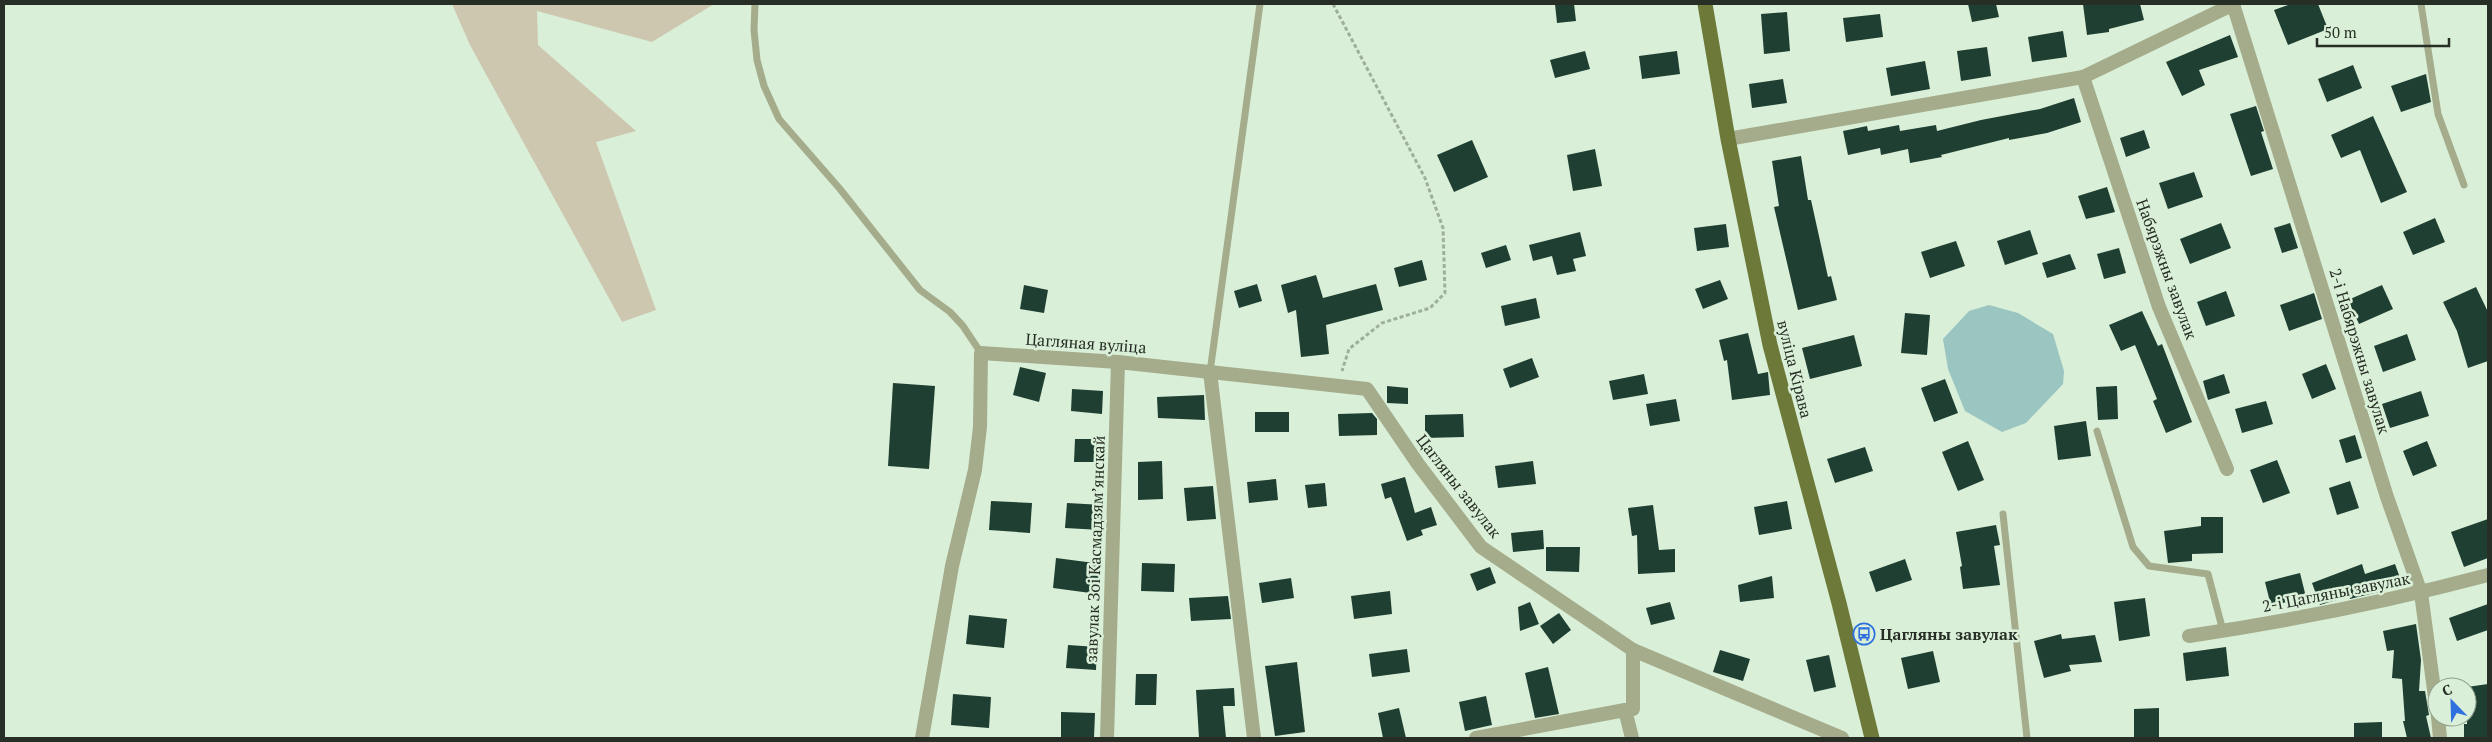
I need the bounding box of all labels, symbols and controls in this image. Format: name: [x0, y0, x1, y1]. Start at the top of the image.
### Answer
scale bar: [2317, 15, 2450, 47]
text: 50 m: [2324, 22, 2357, 42]
street label: Набярэжны завулак: [2131, 196, 2203, 343]
street label: 2-і Набярэжны завулак: [2324, 266, 2396, 437]
street label: вуліца Кірава: [1772, 318, 1818, 420]
street label: Цагляная вуліца: [1025, 328, 1147, 358]
street label: Цагляны завулак: [1411, 430, 1507, 543]
street label: завулак Зоі Касмадзямʼянскай: [1080, 435, 1110, 663]
street label: 2-і Цагляны завулак: [2260, 567, 2412, 617]
bus stop icon: Цагляны завулак: [1852, 622, 1876, 646]
place label: Цагляны завулак: [1880, 623, 2018, 645]
north arrow: [2427, 677, 2477, 727]
text: С: [2439, 679, 2455, 700]

